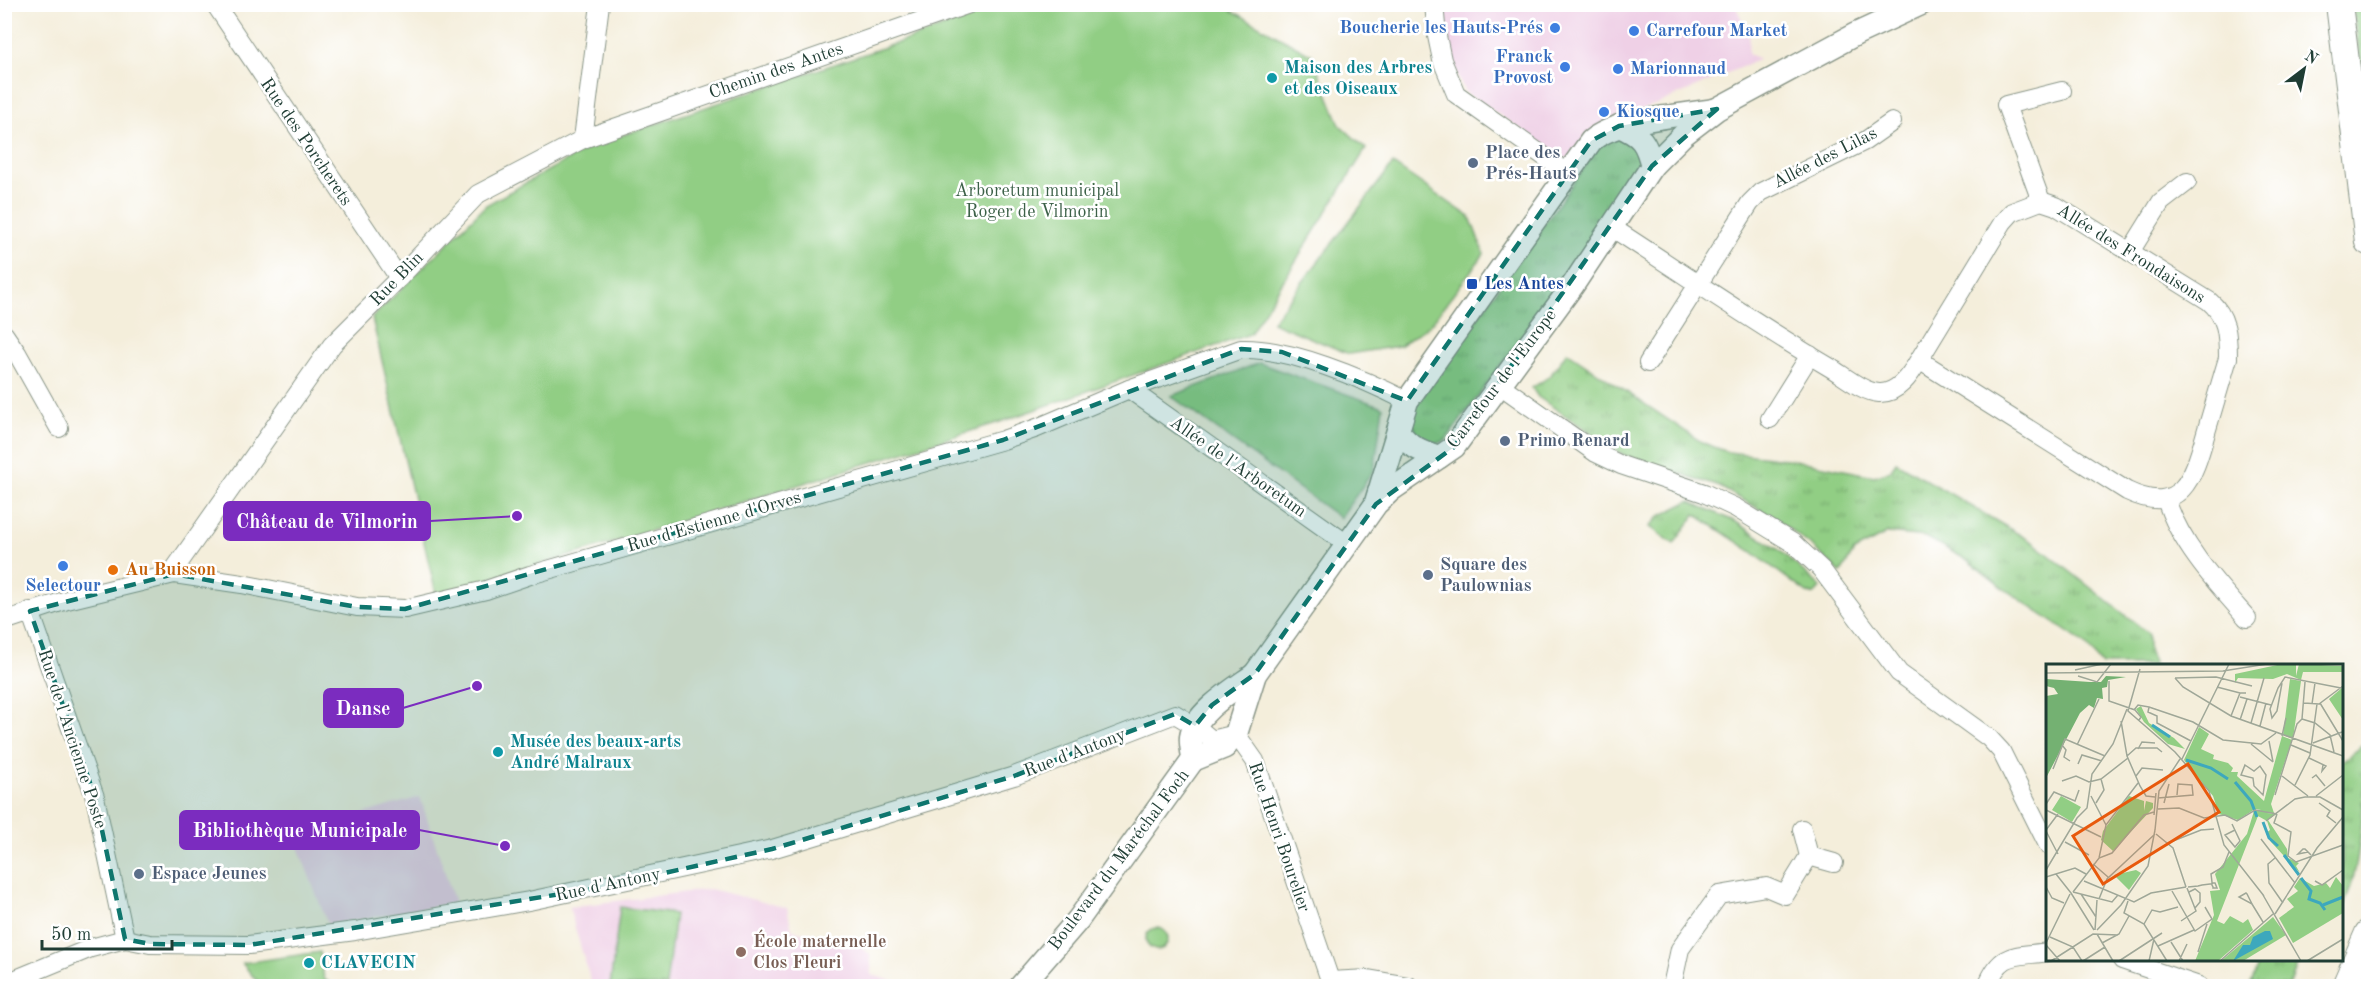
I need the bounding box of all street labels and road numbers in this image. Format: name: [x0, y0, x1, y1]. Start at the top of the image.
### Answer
street label: Chemin des Antes: [707, 40, 845, 102]
street label: Rue des Porcherets: [257, 75, 355, 209]
street label: Allée des Lilas: [1770, 124, 1880, 192]
street label: Allée des Frondaisons: [2054, 201, 2209, 307]
street label: Rue Blin: [367, 248, 427, 310]
street label: Carrefour de l'Europe: [1444, 306, 1560, 452]
street label: Allée de l'Arboretum: [1166, 413, 1310, 521]
street label: Rue d'Estienne d'Orves: [625, 488, 803, 556]
street label: Rue de l'Ancienne Poste: [34, 647, 110, 831]
street label: Rue d'Antony: [1022, 725, 1129, 781]
street label: Rue Henri Bourelier: [1245, 760, 1313, 915]
street label: Boulevard du Maréchal Foch: [1045, 766, 1193, 954]
street label: Rue d'Antony: [554, 865, 663, 905]

